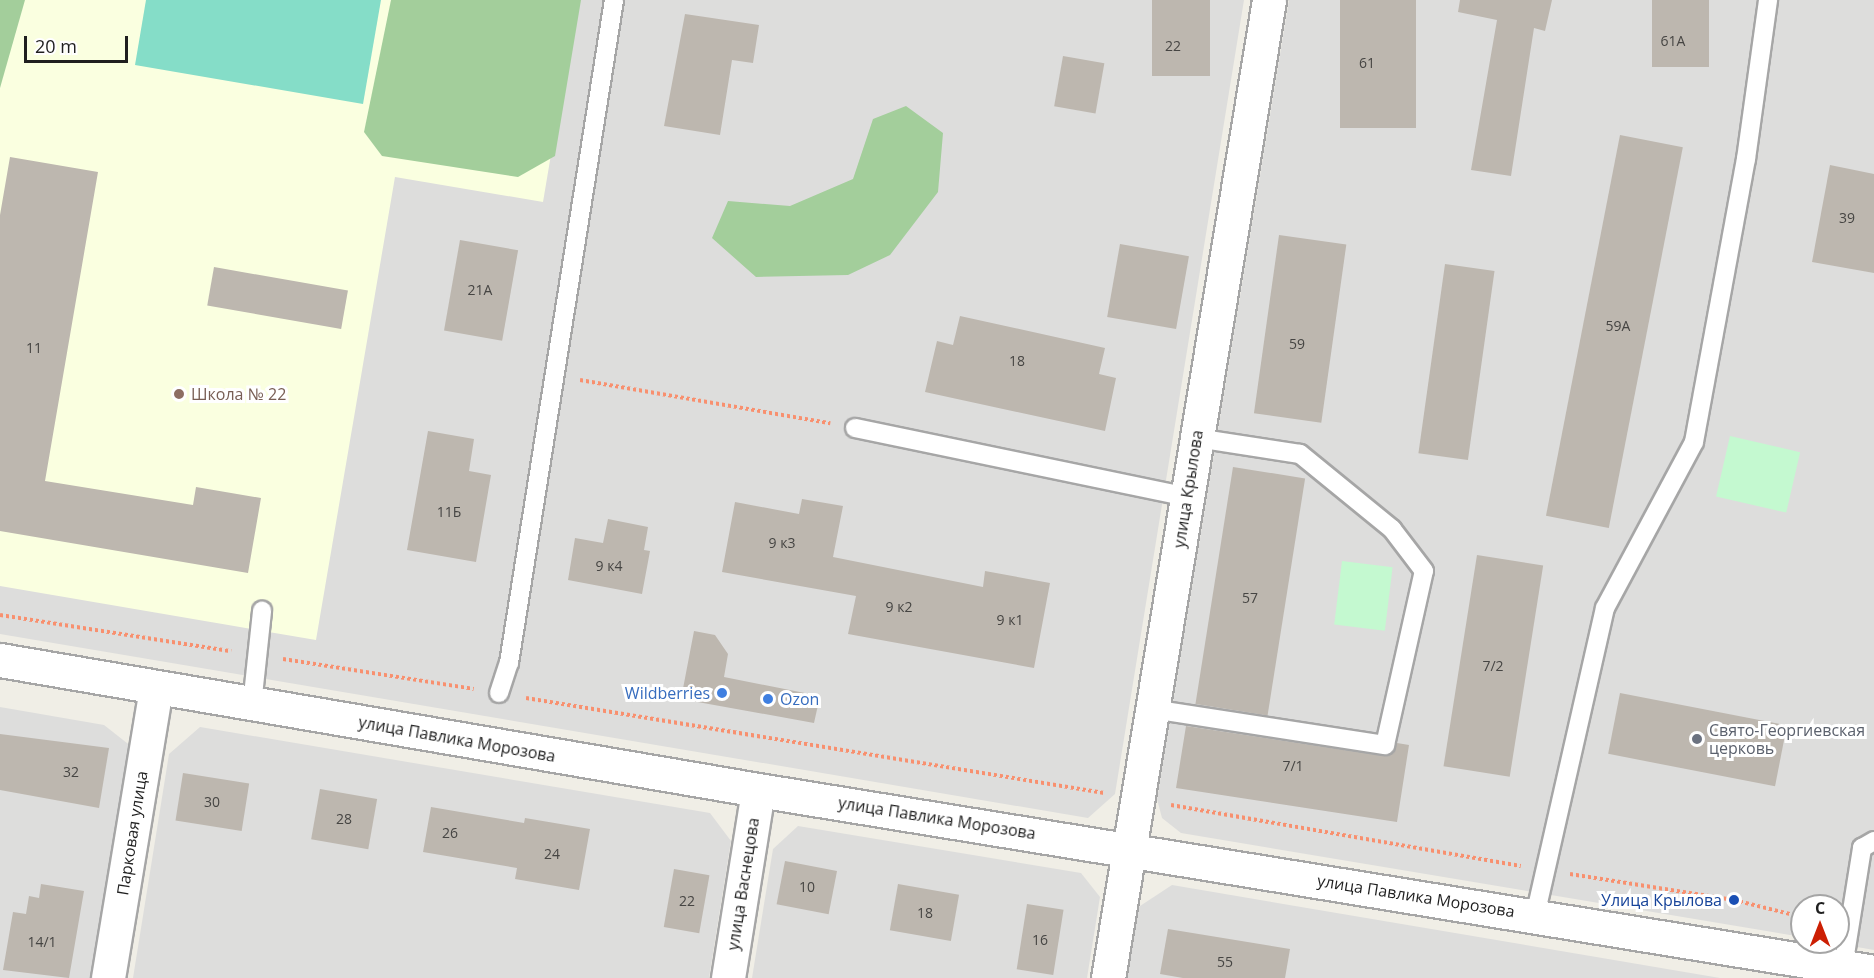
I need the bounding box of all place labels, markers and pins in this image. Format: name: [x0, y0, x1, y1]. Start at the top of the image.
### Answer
place label: Школа № 22: [191, 384, 286, 404]
marker: Школа № 22: [172, 387, 186, 401]
place label: Wildberries: [625, 683, 710, 703]
marker: Wildberries: [715, 686, 729, 700]
place label: Ozon: [780, 689, 819, 709]
marker: Ozon: [761, 692, 775, 706]
place label: Свято-Георгиевская церковь: [1709, 720, 1865, 758]
marker: Свято-Георгиевская церковь: [1690, 732, 1704, 746]
place label: Улица Крылова: [1601, 890, 1722, 910]
marker: Улица Крылова: [1727, 893, 1741, 907]

